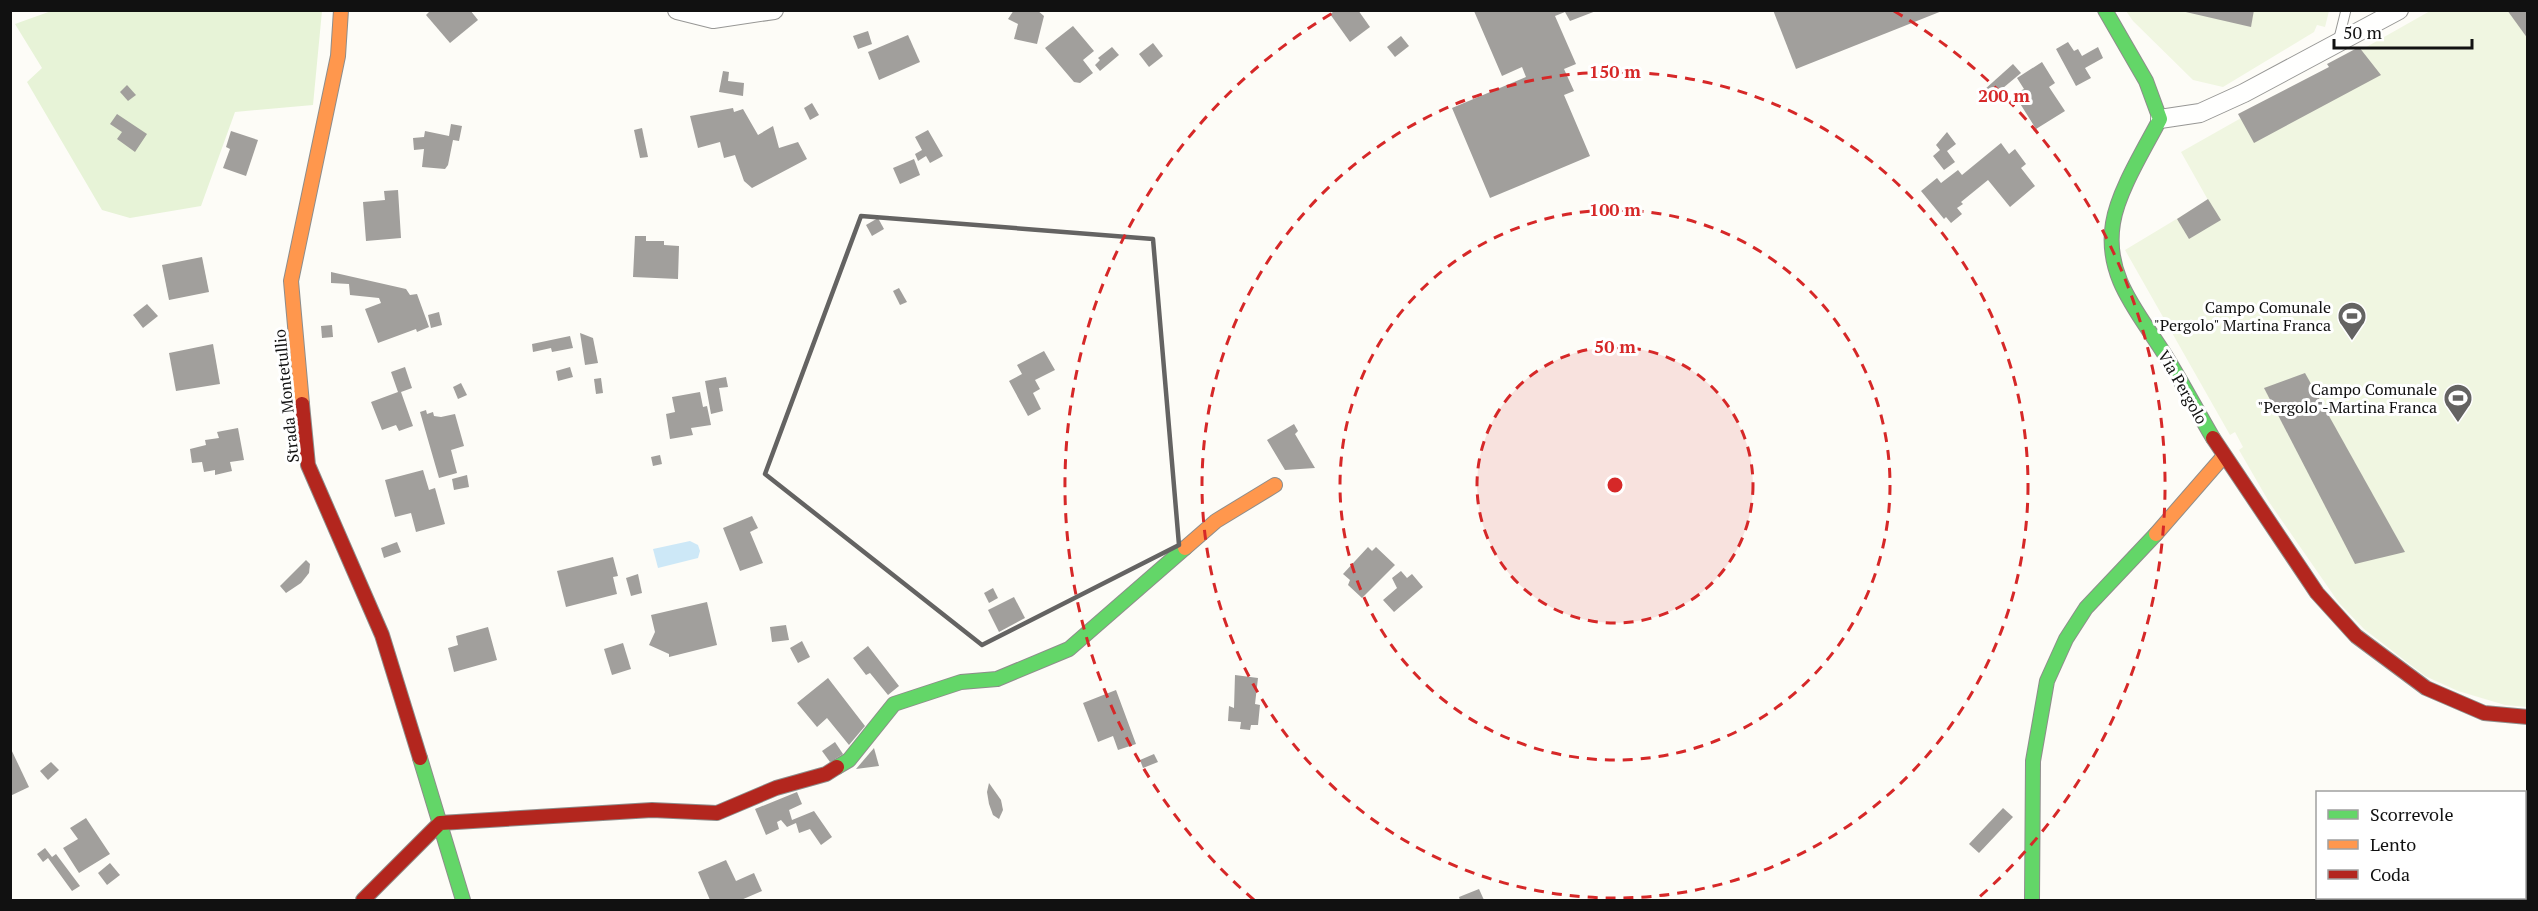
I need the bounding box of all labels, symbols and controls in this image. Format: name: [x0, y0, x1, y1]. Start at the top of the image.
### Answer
scale bar: [2334, 12, 2472, 50]
text: 50 m: [2343, 20, 2383, 44]
text: 150 m: [1589, 59, 1641, 83]
text: 200 m: [1978, 83, 2030, 107]
text: 100 m: [1589, 197, 1641, 221]
place label: Campo Comunale "Pergolo" Martina Franca: [2154, 296, 2331, 336]
sports icon: Campo Comunale "Pergolo" Martina Franca: [2336, 300, 2368, 342]
street label: Strada Montetullio: [268, 328, 304, 464]
text: 50 m: [1594, 334, 1636, 358]
street label: Via Pergolo: [2153, 346, 2213, 428]
place label: Campo Comunale "Pergolo"-Martina Franca: [2257, 378, 2437, 418]
sports icon: Campo Comunale "Pergolo"-Martina Franca: [2442, 382, 2474, 424]
centre of rings: [1605, 475, 1625, 495]
legend: [2316, 791, 2526, 899]
text: Scorrevole: [2370, 802, 2453, 826]
text: Lento: [2370, 832, 2416, 856]
text: Coda: [2370, 862, 2410, 886]

